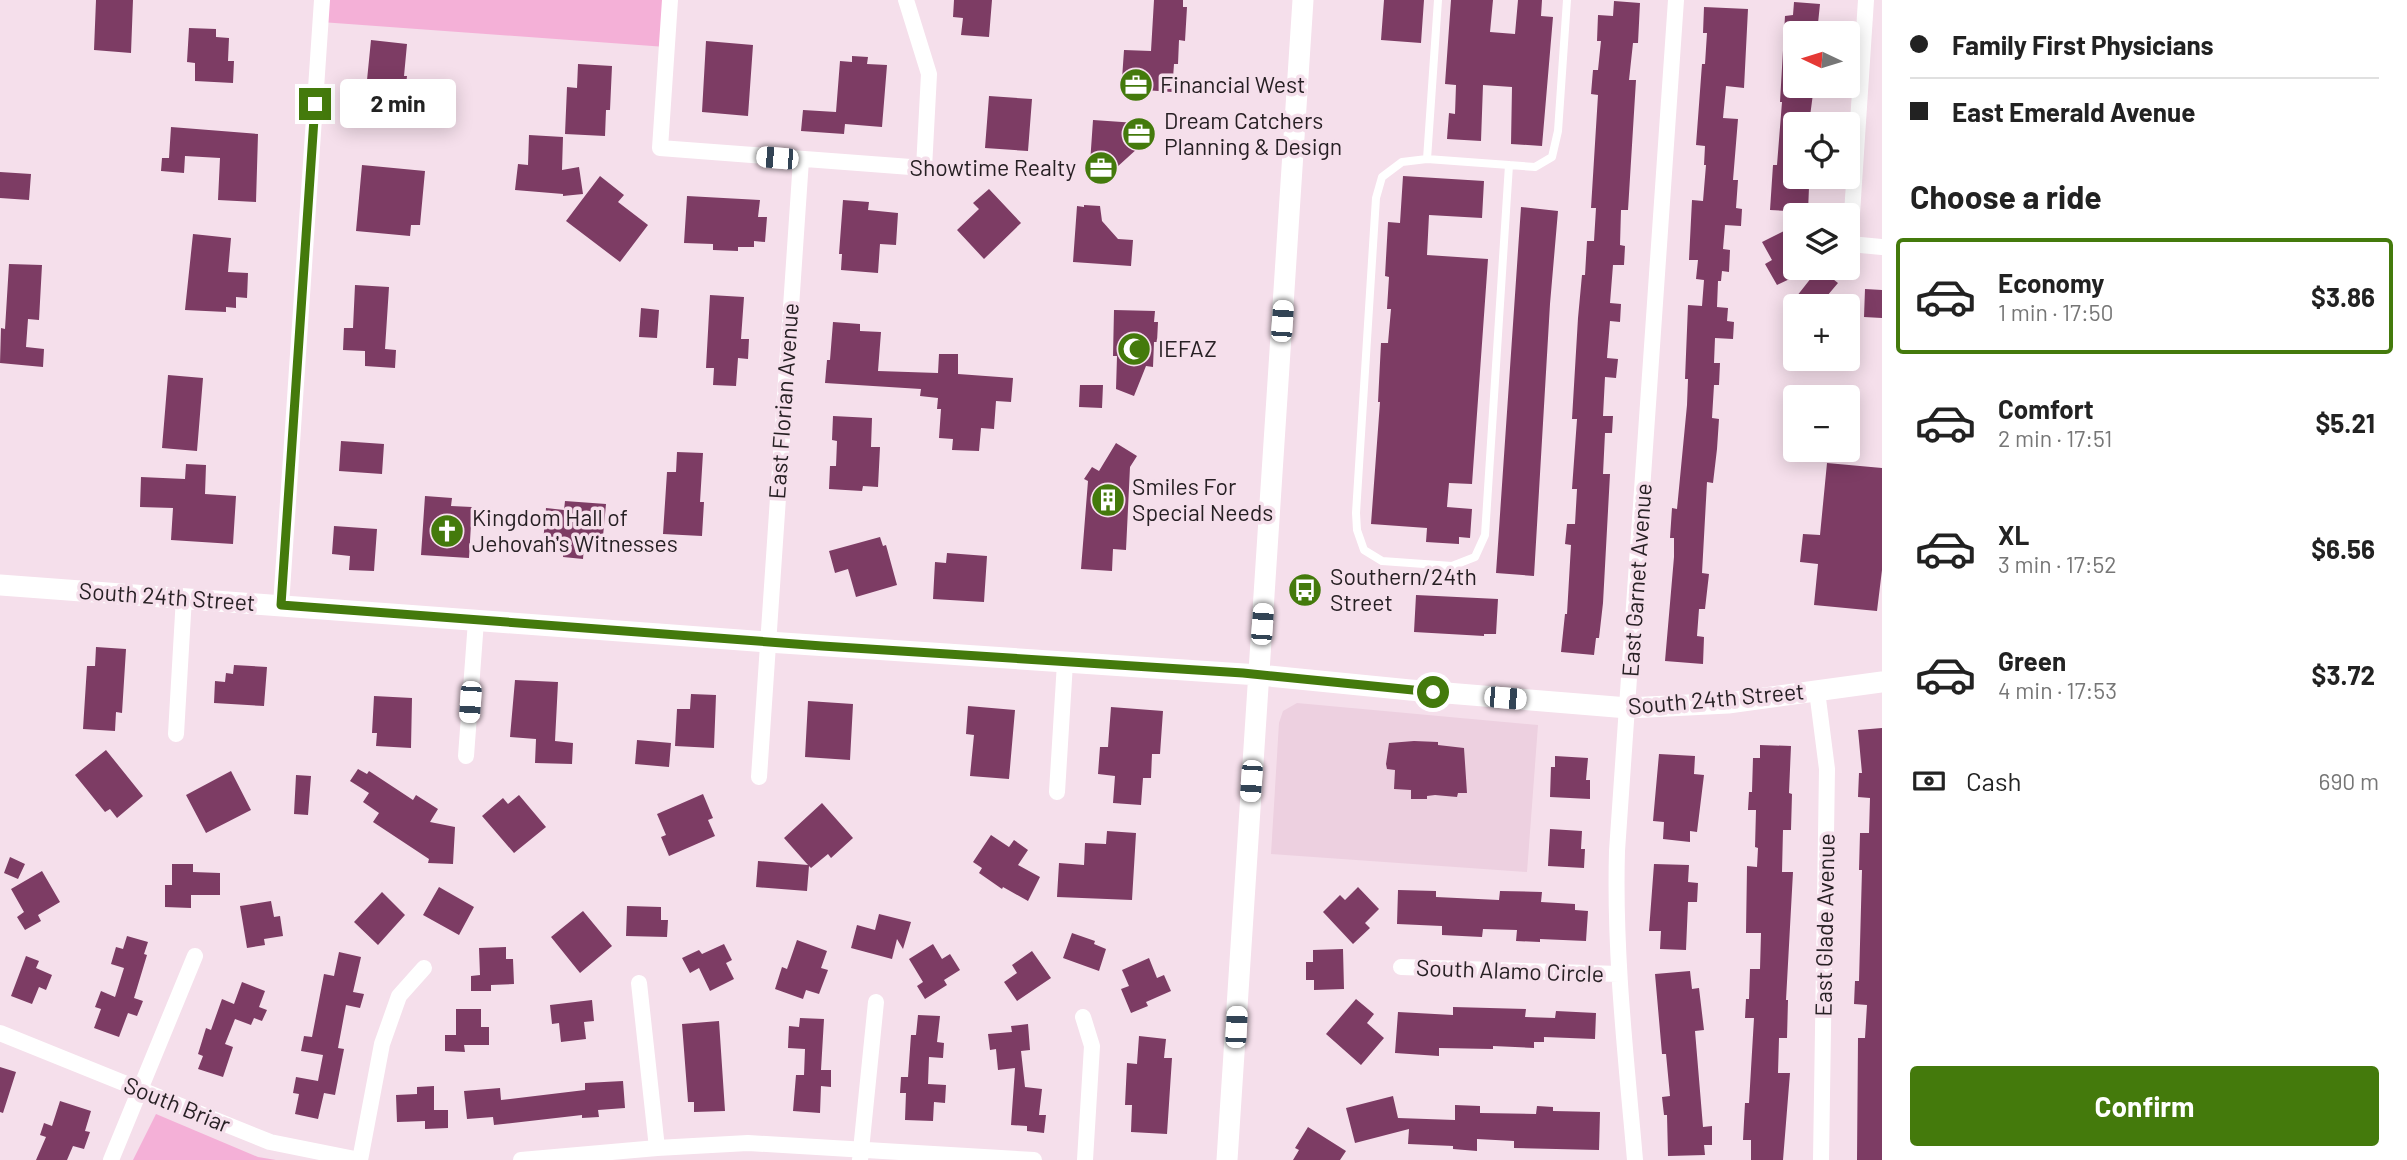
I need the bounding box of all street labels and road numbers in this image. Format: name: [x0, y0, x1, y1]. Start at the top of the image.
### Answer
street label: East Florian Avenue: [762, 302, 804, 500]
street label: East Garnet Avenue: [1615, 482, 1657, 678]
street label: South 24th Street: [78, 576, 256, 616]
street label: South 24th Street: [1627, 676, 1805, 720]
street label: East Glade Avenue: [1808, 833, 1840, 1017]
street label: South Alamo Circle: [1415, 953, 1605, 987]
street label: South Briar: [120, 1070, 235, 1138]

